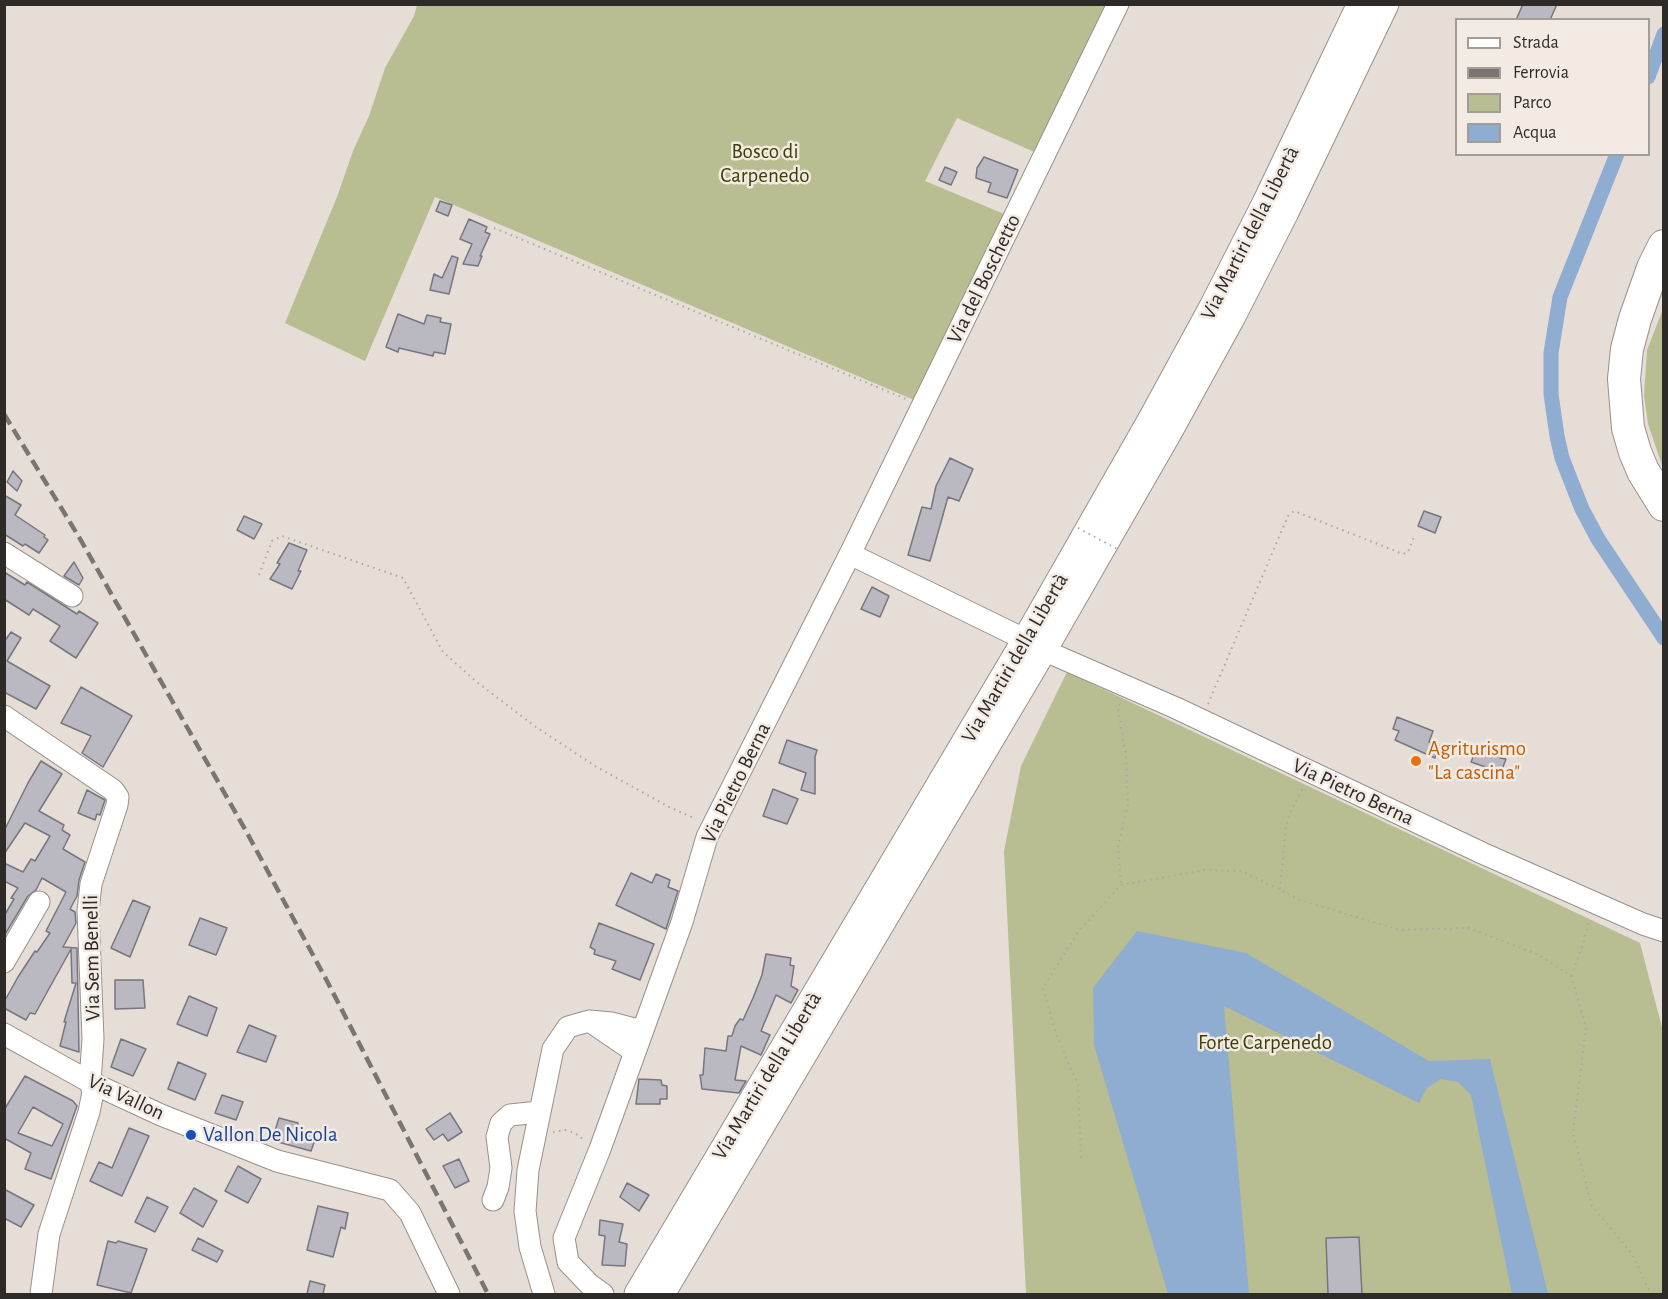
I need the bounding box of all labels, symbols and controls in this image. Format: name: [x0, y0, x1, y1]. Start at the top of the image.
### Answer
legend: [1455, 18, 1650, 156]
text: Strada: [1513, 34, 1559, 52]
text: Ferrovia: [1513, 64, 1569, 82]
text: Parco: [1513, 94, 1552, 112]
text: Acqua: [1513, 124, 1557, 142]
park label: Bosco di Carpenedo: [720, 139, 810, 189]
street label: Via Martiri della Libertà: [1195, 142, 1305, 324]
street label: Via del Boschetto: [942, 210, 1026, 348]
street label: Via Martiri della Libertà: [956, 569, 1074, 747]
street label: Via Pietro Berna: [696, 719, 776, 847]
place label: Agriturismo "La cascina": [1428, 736, 1526, 786]
street label: Via Pietro Berna: [1288, 753, 1418, 831]
marker: Agriturismo "La cascina": [1409, 754, 1423, 768]
street label: Via Sem Benelli: [78, 895, 106, 1021]
street label: Via Martiri della Libertà: [707, 987, 827, 1165]
park label: Forte Carpenedo: [1198, 1030, 1332, 1056]
street label: Via Vallon: [84, 1068, 168, 1126]
place label: Vallon De Nicola: [203, 1122, 338, 1148]
marker: Vallon De Nicola: [184, 1128, 198, 1142]

